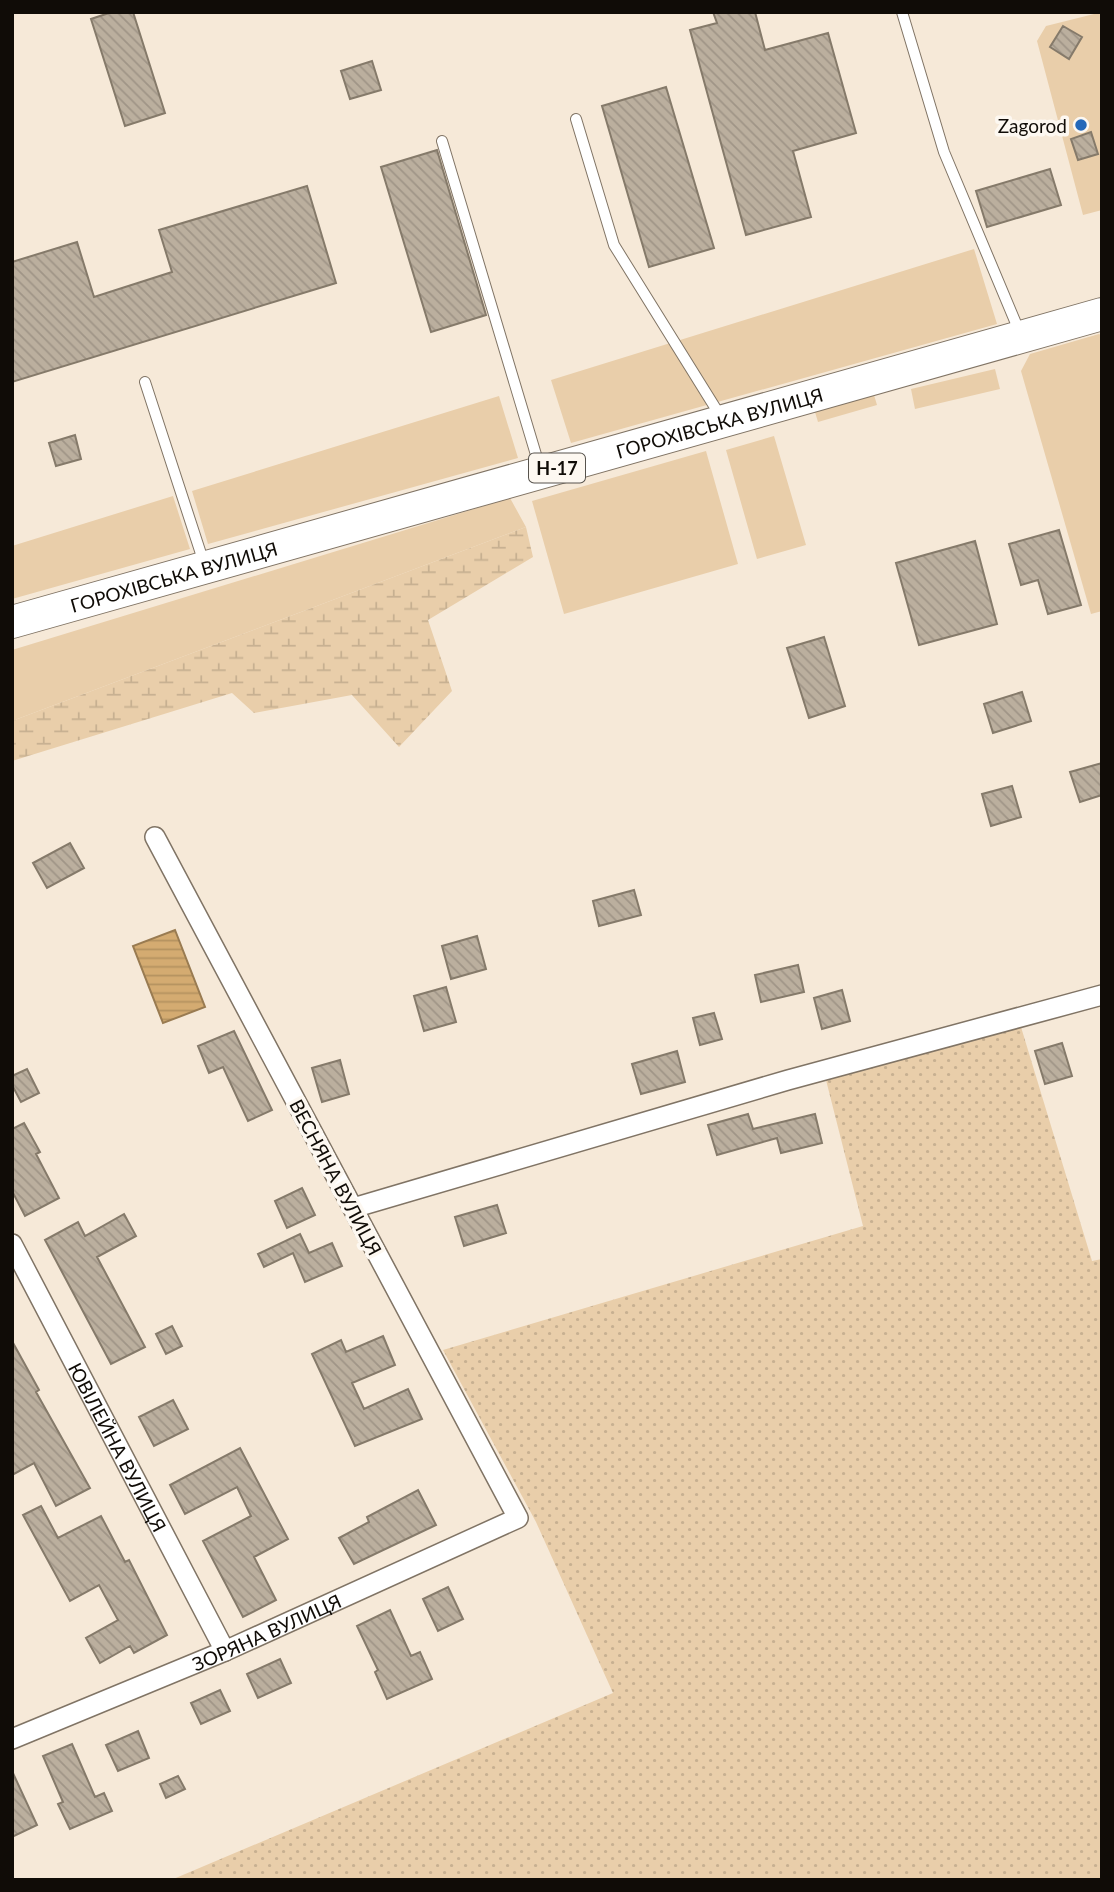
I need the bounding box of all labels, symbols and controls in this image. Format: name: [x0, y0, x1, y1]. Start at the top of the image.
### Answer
place label: Zagorod: [998, 114, 1067, 137]
marker: Zagorod: [1073, 117, 1089, 133]
street label: ГОРОХІВСЬКА ВУЛИЦЯ: [613, 382, 825, 462]
road number: Н-17: [529, 454, 585, 482]
street label: ГОРОХІВСЬКА ВУЛИЦЯ: [67, 536, 280, 617]
street label: ВЕСНЯНА ВУЛИЦЯ: [285, 1095, 387, 1259]
street label: ЮВІЛЕЙНА ВУЛИЦЯ: [65, 1358, 172, 1535]
street label: ЗОРЯНА ВУЛИЦЯ: [188, 1588, 344, 1675]

